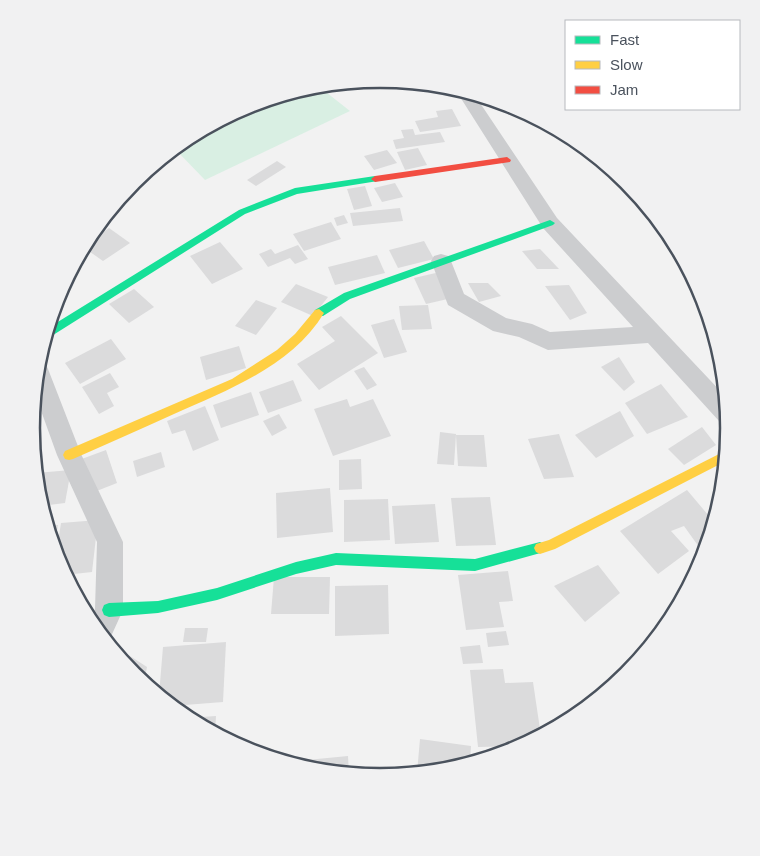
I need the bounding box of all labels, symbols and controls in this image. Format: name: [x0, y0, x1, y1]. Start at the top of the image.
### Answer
legend: [565, 20, 740, 110]
text: Fast: [610, 31, 640, 48]
text: Slow: [610, 56, 643, 73]
text: Jam: [610, 81, 638, 98]

